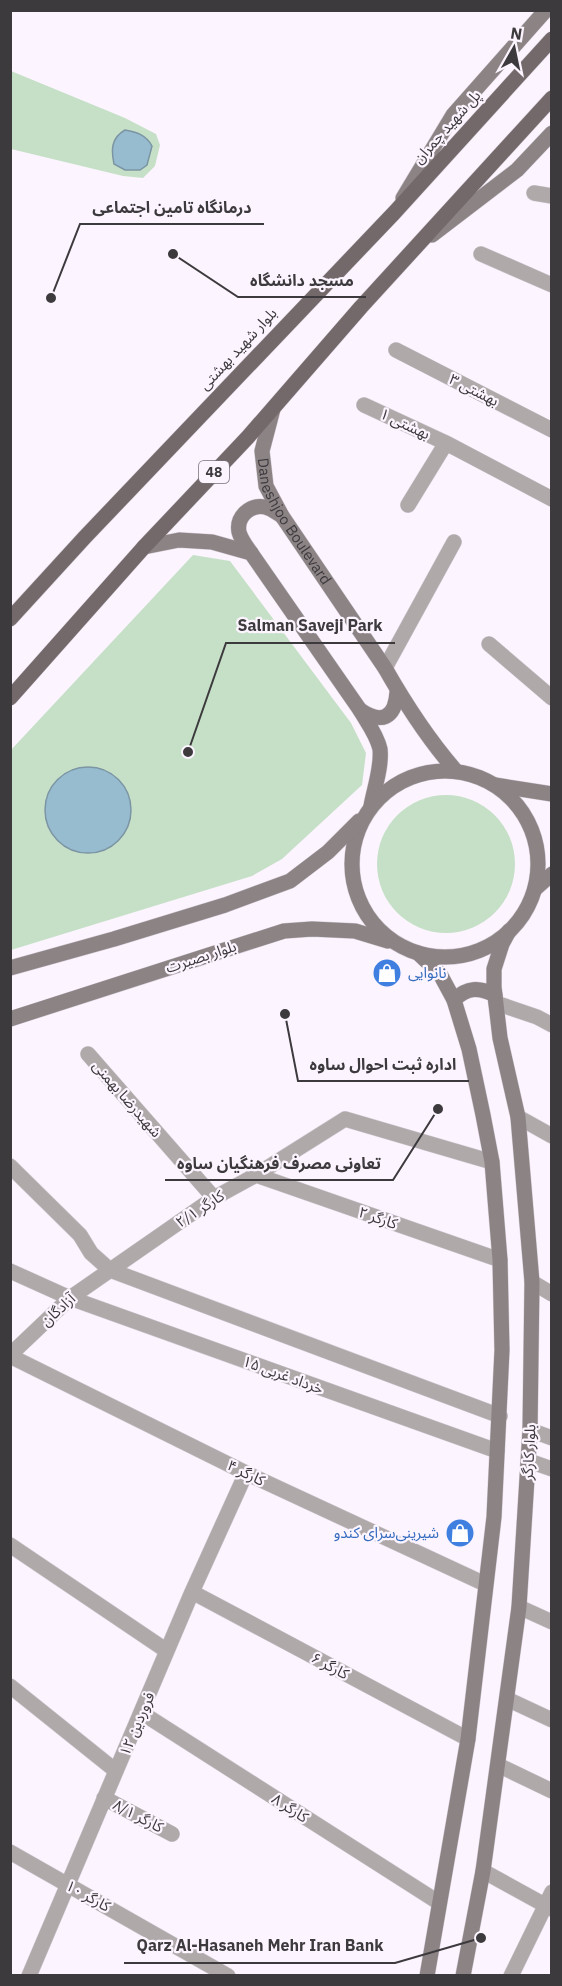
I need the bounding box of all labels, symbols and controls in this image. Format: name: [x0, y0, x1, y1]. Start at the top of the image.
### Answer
north arrow: [484, 18, 544, 78]
text: N: [509, 22, 524, 44]
street label: پل شهید چمران: [409, 86, 485, 168]
callout: درمانگاه تامین اجتماعی: [80, 190, 264, 224]
text: درمانگاه تامین اجتماعی: [92, 197, 252, 217]
callout: مسجد دانشگاه: [238, 263, 366, 297]
text: مسجد دانشگاه: [250, 270, 354, 290]
street label: بلوار شهید بهشتی: [195, 304, 281, 394]
street label: بهشتی ۳: [446, 369, 502, 410]
street label: بهشتی ۱: [377, 404, 433, 443]
street label: Daneshjoo Boulevard: [254, 457, 336, 588]
road number: 48: [199, 461, 229, 483]
callout: Salman Saveji Park: [226, 609, 395, 643]
text: Salman Saveji Park: [237, 615, 383, 635]
street label: بلوار بصیرت: [163, 936, 238, 977]
shop icon: نانوایی: [371, 957, 403, 989]
place label: نانوایی: [408, 963, 447, 982]
callout: اداره ثبت احوال ساوه: [298, 1047, 469, 1081]
text: اداره ثبت احوال ساوه: [310, 1054, 456, 1074]
street label: شهیدرضا بهمنی: [89, 1056, 166, 1141]
callout: تعاونی مصرف فرهنگیان ساوه: [165, 1146, 393, 1180]
text: تعاونی مصرف فرهنگیان ساوه: [177, 1153, 381, 1173]
street label: کارگر ۲/۱: [172, 1185, 228, 1231]
street label: کارگر ۲: [356, 1202, 401, 1233]
street label: آزادگان: [36, 1289, 79, 1330]
street label: ۱۵ خرداد غربی: [240, 1351, 326, 1398]
street label: بلوار کارگر: [518, 1424, 539, 1481]
street label: کارگر ۴: [224, 1455, 269, 1490]
shop icon: شیرینی‌سرای کندو: [444, 1517, 476, 1549]
place label: شیرینی‌سرای کندو: [334, 1523, 439, 1542]
street label: کارگر ۶: [308, 1648, 353, 1684]
street label: ۱۲ فروردین: [115, 1689, 159, 1759]
street label: کارگر ۸: [268, 1789, 313, 1827]
street label: کارگر ۸/۱: [110, 1795, 167, 1837]
street label: کارگر ۱۰: [63, 1876, 115, 1916]
callout: Qarz Al-Hasaneh Mehr Iran Bank: [124, 1929, 395, 1963]
text: Qarz Al-Hasaneh Mehr Iran Bank: [137, 1935, 384, 1955]

